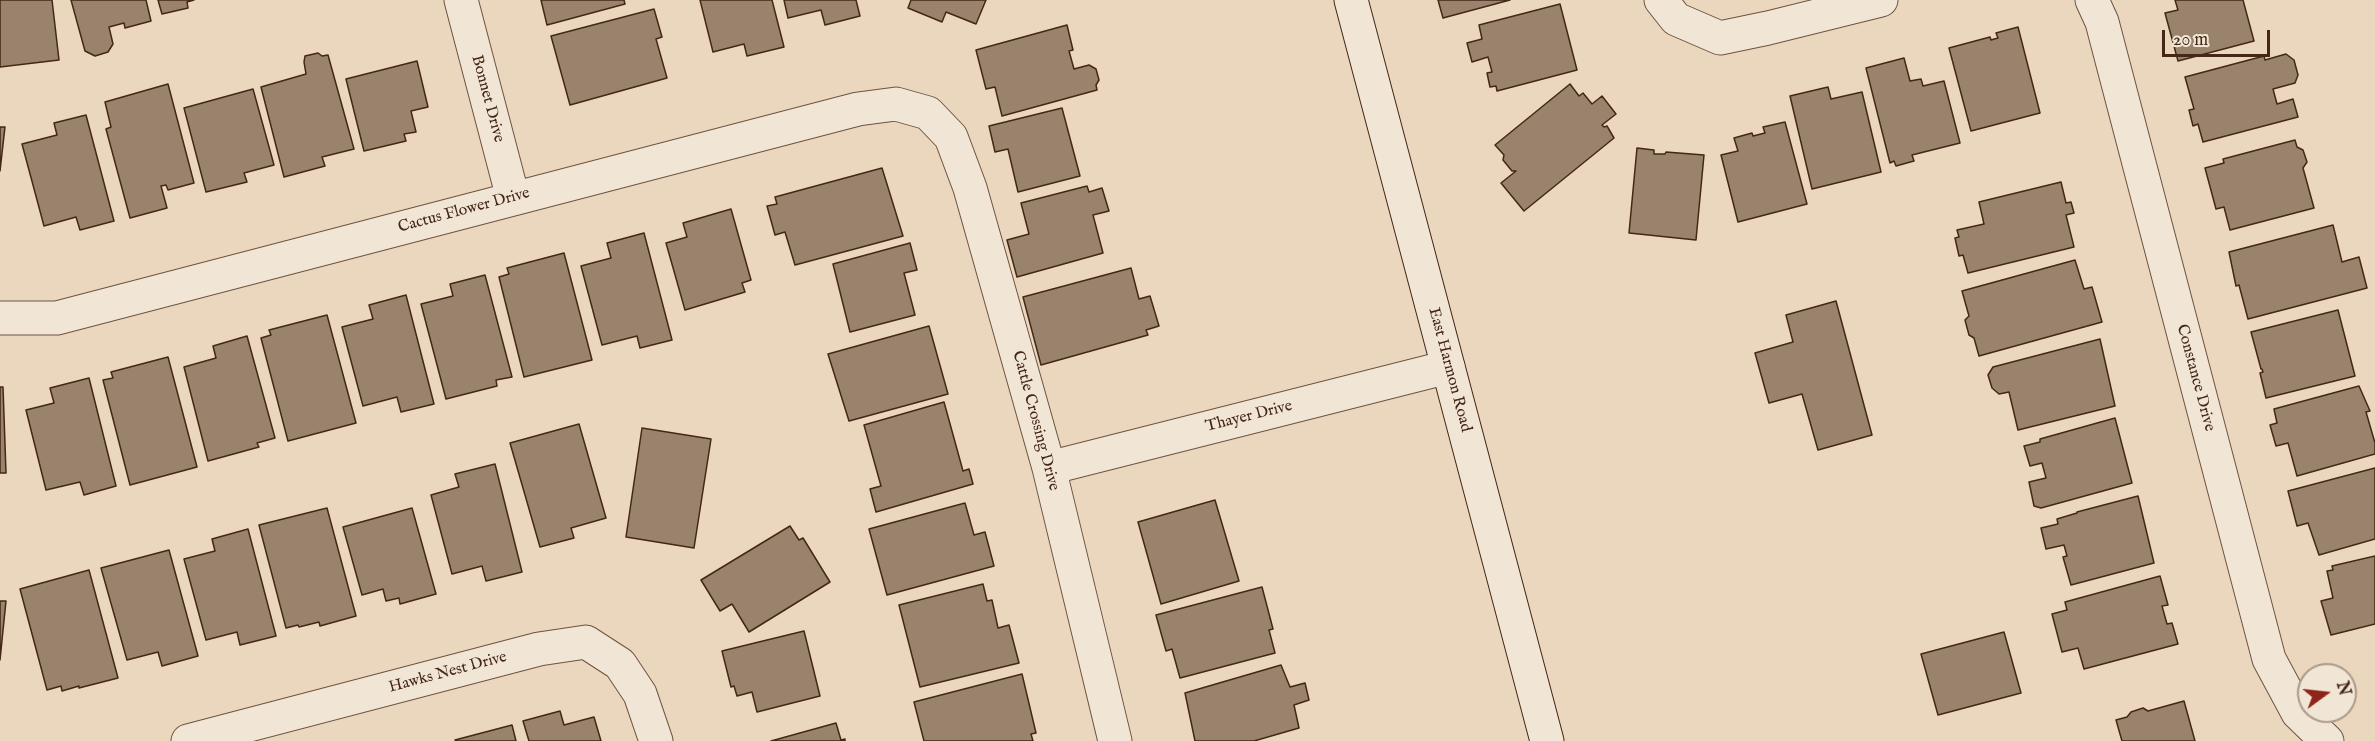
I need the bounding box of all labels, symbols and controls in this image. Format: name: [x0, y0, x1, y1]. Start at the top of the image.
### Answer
scale bar: [2165, 18, 2273, 56]
text: 20 m: [2173, 29, 2208, 52]
street label: Bonnet Drive: [466, 53, 508, 145]
street label: Cactus Flower Drive: [396, 184, 532, 238]
street label: East Harmon Road: [1423, 306, 1475, 434]
street label: Constance Drive: [2171, 322, 2219, 434]
street label: Cattle Crossing Drive: [1007, 349, 1063, 493]
street label: Thayer Drive: [1204, 397, 1294, 437]
street label: Hawks Nest Drive: [387, 648, 509, 698]
north arrow: [2297, 663, 2357, 723]
text: N: [2331, 680, 2354, 698]

